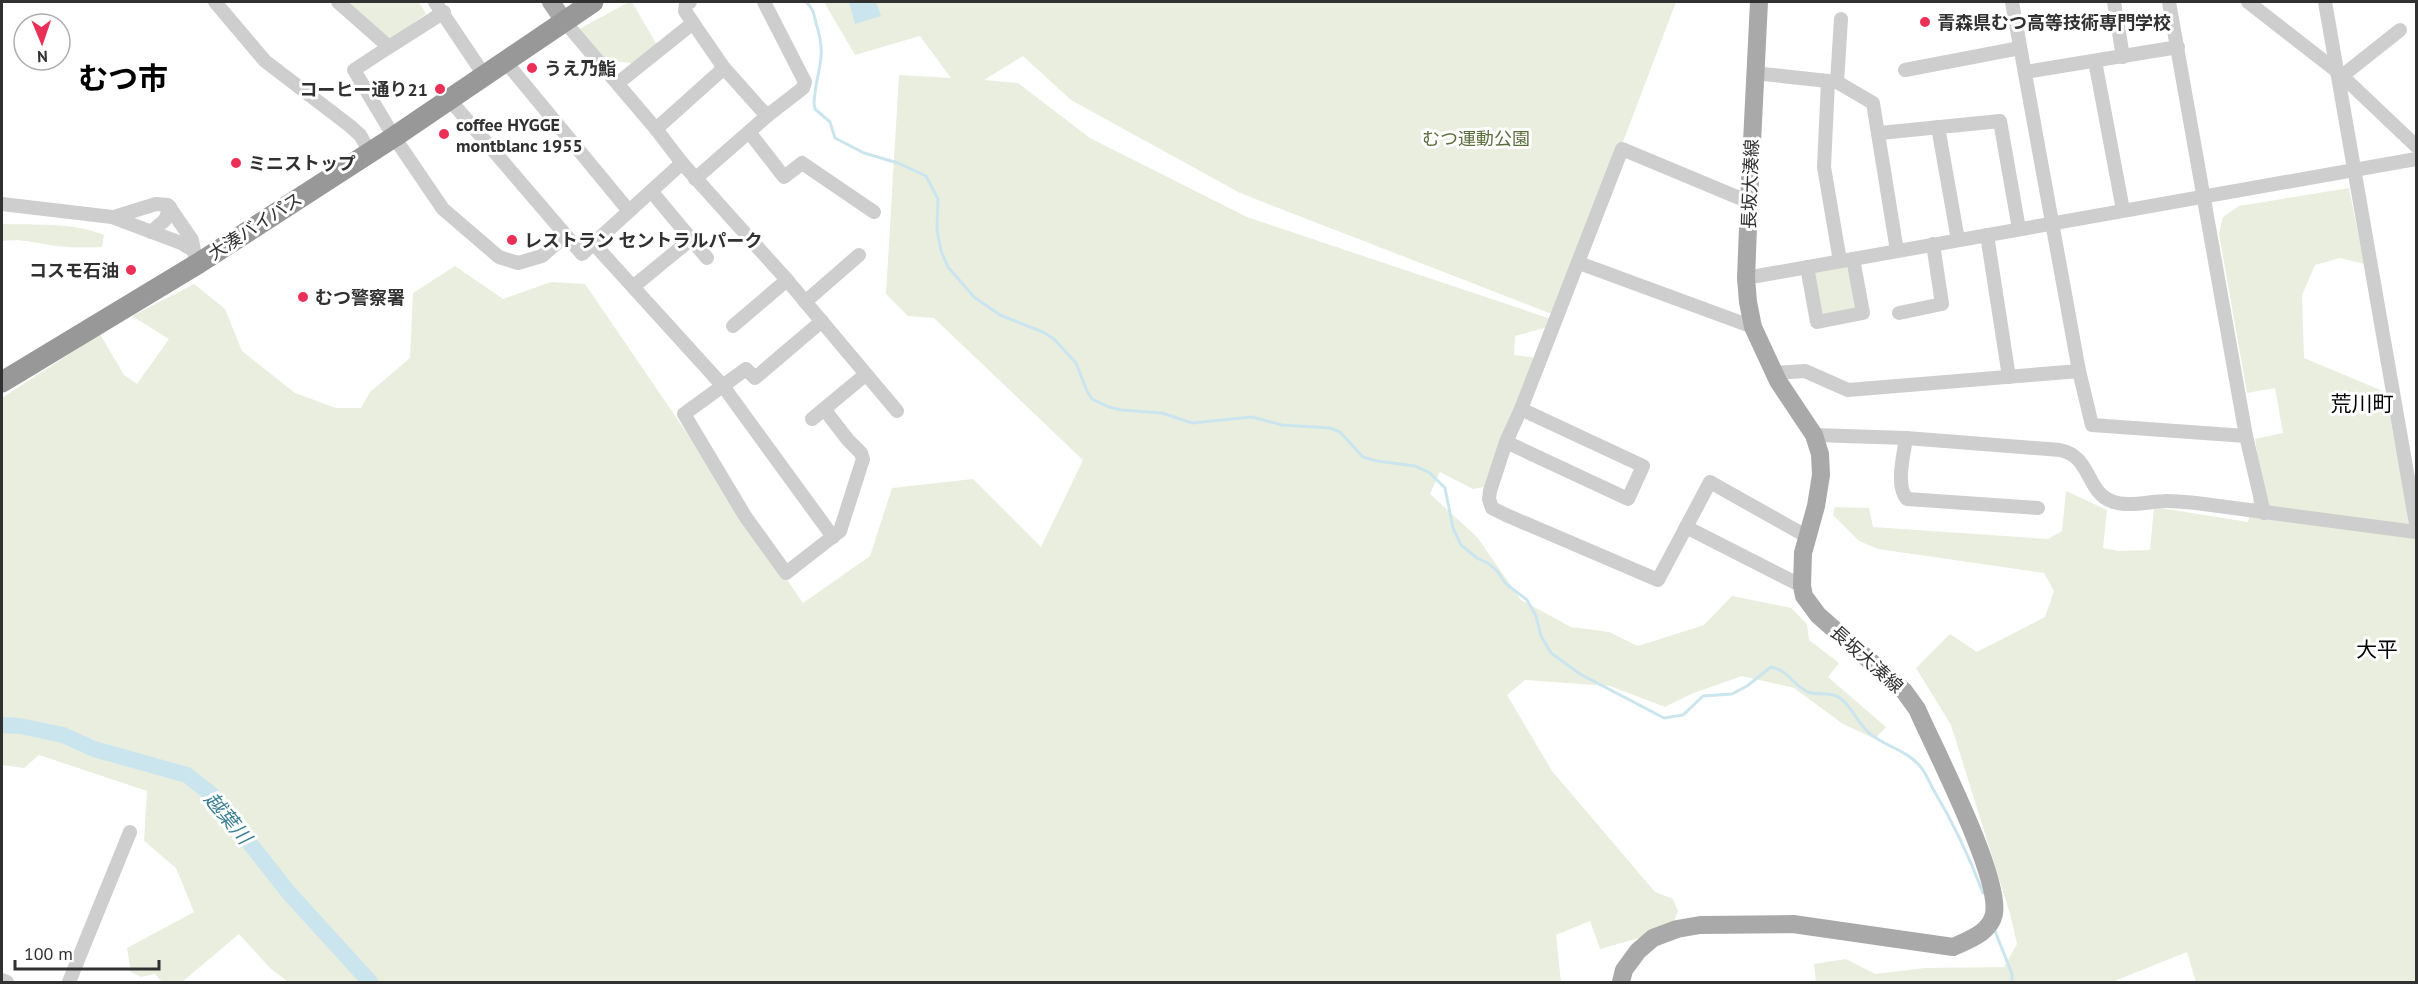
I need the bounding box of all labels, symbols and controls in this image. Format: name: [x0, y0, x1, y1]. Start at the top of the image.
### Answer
place label: 青森県むつ高等技術専門学校: [1937, 11, 2171, 34]
north arrow: [12, 12, 72, 72]
marker: 青森県むつ高等技術専門学校: [1918, 15, 1932, 29]
text: N: [37, 47, 48, 67]
place label: うえ乃鮨: [544, 57, 616, 80]
district label: むつ市: [78, 58, 168, 97]
marker: うえ乃鮨: [525, 61, 539, 75]
place label: コーヒー通り21: [300, 78, 428, 101]
marker: コーヒー通り21: [433, 82, 447, 96]
place label: coffee HYGGE montblanc 1955: [456, 113, 583, 157]
marker: coffee HYGGE montblanc 1955: [437, 127, 451, 141]
park label: むつ運動公園: [1422, 127, 1530, 150]
street label: 長坂大湊線: [1737, 139, 1763, 229]
place label: ミニストップ: [248, 152, 356, 175]
marker: ミニストップ: [229, 156, 243, 170]
street label: 大湊バイパス: [204, 187, 306, 265]
place label: レストラン セントラルパーク: [524, 229, 763, 252]
marker: レストラン セントラルパーク: [505, 233, 519, 247]
place label: コスモ石油: [29, 259, 119, 282]
marker: コスモ石油: [124, 263, 138, 277]
place label: むつ警察署: [315, 286, 405, 309]
marker: むつ警察署: [296, 290, 310, 304]
district label: 荒川町: [2331, 390, 2394, 417]
street label: 長坂大湊線: [1826, 620, 1908, 698]
district label: 大平: [2356, 636, 2398, 663]
water label: 越葉川: [199, 787, 259, 851]
scale bar: [15, 933, 159, 971]
text: 100 m: [24, 942, 73, 965]

